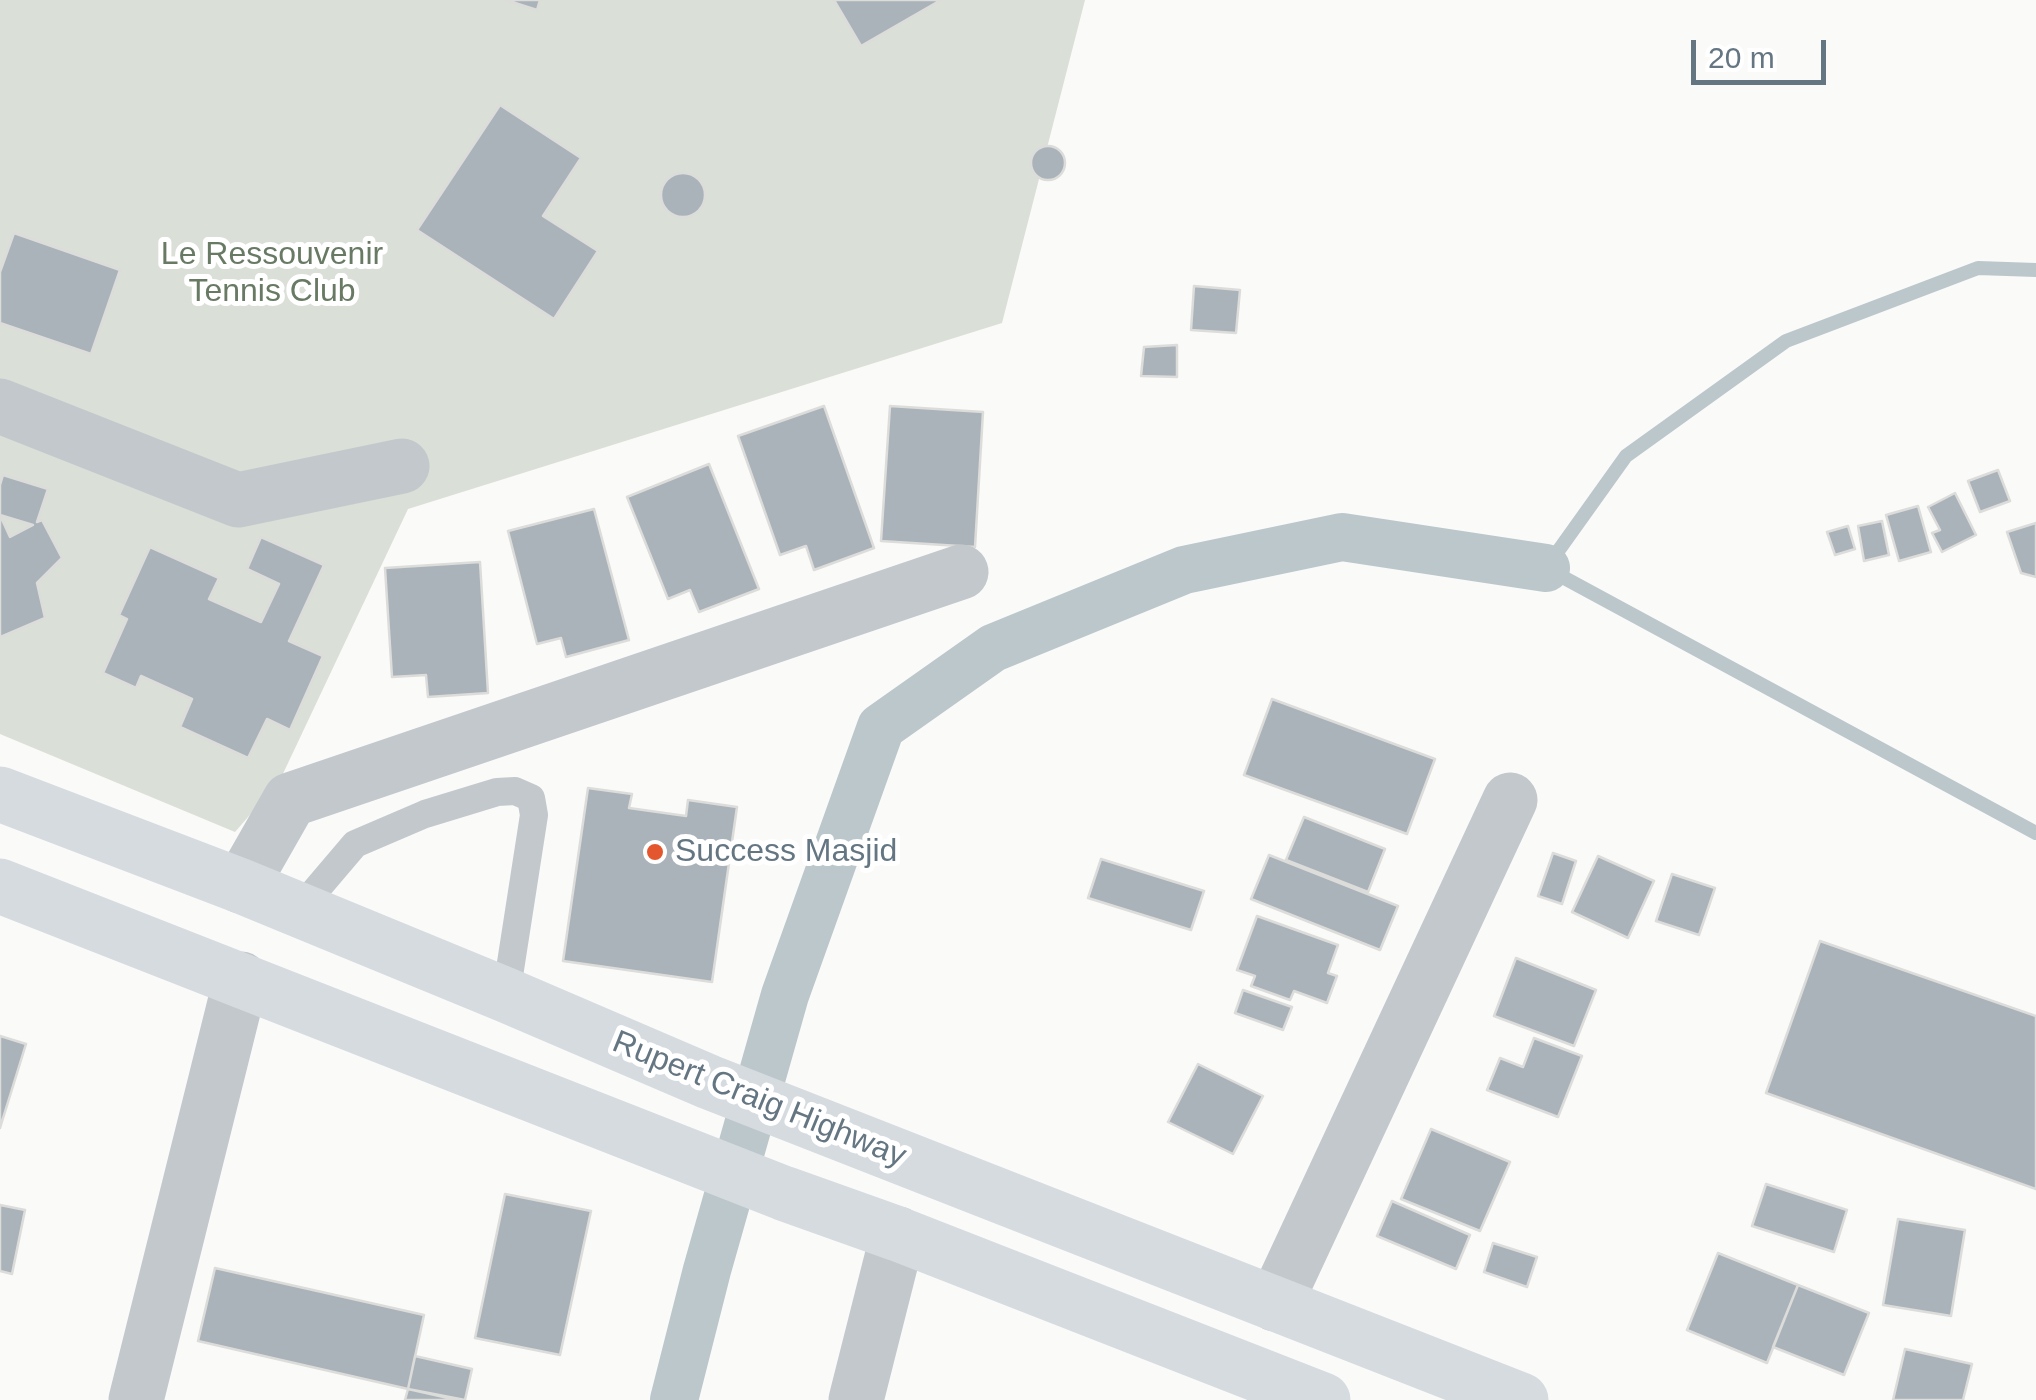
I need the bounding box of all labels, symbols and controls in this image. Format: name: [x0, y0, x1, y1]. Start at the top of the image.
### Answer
scale bar: [1696, 20, 1831, 82]
text: 20 m: [1708, 41, 1775, 74]
park label: Le Ressouvenir Tennis Club: [161, 236, 383, 311]
place label: Success Masjid: [675, 833, 897, 871]
marker: Success Masjid: [644, 841, 666, 863]
street label: Rupert Craig Highway: [607, 1024, 911, 1176]

